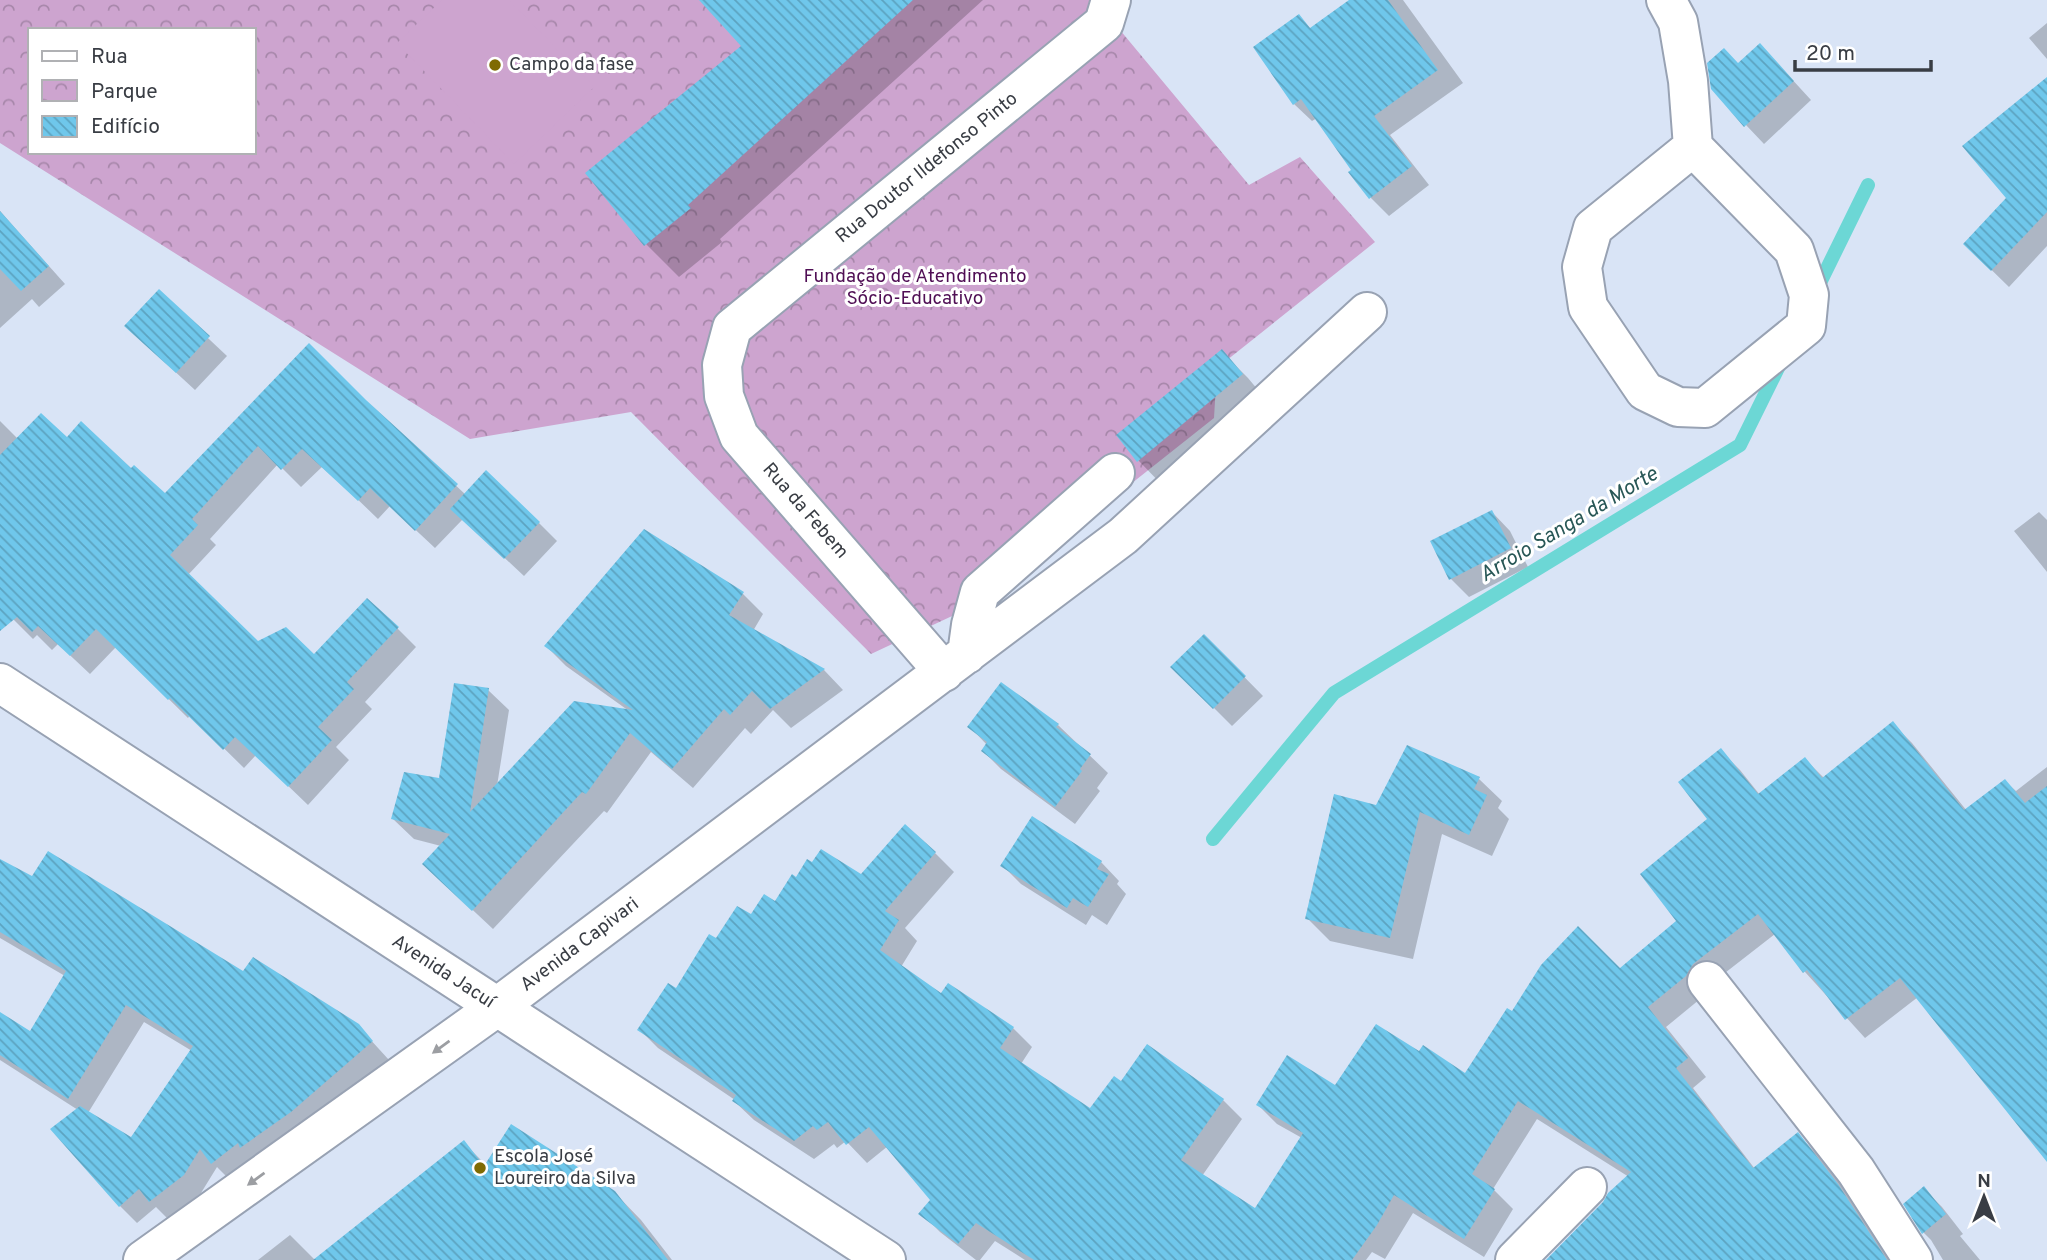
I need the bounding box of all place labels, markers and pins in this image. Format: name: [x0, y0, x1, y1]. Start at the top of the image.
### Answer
place label: Campo da fase: [509, 53, 634, 77]
marker: Campo da fase: [487, 57, 503, 73]
place label: Escola José Loureiro da Silva: [494, 1145, 636, 1191]
marker: Escola José Loureiro da Silva: [472, 1160, 488, 1176]

